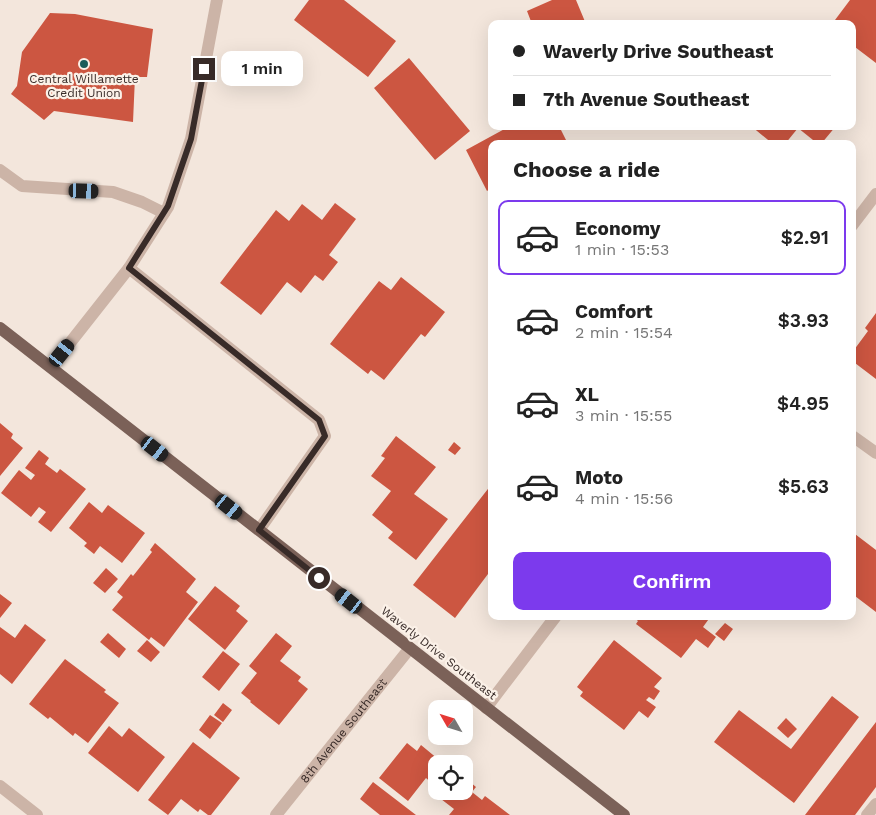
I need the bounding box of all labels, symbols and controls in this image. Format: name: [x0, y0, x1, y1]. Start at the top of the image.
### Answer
text: Waverly Drive Southeast: [543, 40, 773, 63]
callout: 1 min: [222, 52, 304, 86]
marker: Central Willamette Credit Union: [78, 58, 90, 70]
route end: [193, 58, 215, 80]
text: 1 min: [241, 59, 283, 78]
place label: Central Willamette Credit Union: [29, 72, 139, 100]
text: 7th Avenue Southeast: [543, 88, 749, 111]
text: Choose a ride: [513, 157, 660, 182]
car: [68, 183, 99, 199]
icon: car: [515, 215, 560, 260]
text: Economy: [575, 217, 660, 240]
text: $2.91: [781, 226, 829, 249]
text: 1 min · 15:53: [575, 240, 669, 259]
icon: car: [515, 298, 560, 343]
text: Comfort: [575, 300, 653, 323]
text: $3.93: [778, 309, 829, 332]
text: 2 min · 15:54: [575, 323, 673, 342]
car: [46, 337, 77, 369]
icon: car: [515, 381, 560, 426]
text: XL: [575, 383, 599, 406]
text: $4.95: [777, 392, 829, 415]
text: 3 min · 15:55: [575, 406, 672, 425]
car: [138, 434, 171, 464]
icon: car: [515, 464, 560, 509]
text: Moto: [575, 466, 623, 489]
text: $5.63: [778, 475, 829, 498]
text: 4 min · 15:56: [575, 489, 673, 508]
car: [212, 492, 245, 522]
button: Confirm: [513, 552, 831, 610]
route start: [308, 567, 330, 589]
car: [332, 586, 365, 616]
street label: Waverly Drive Southeast: [378, 604, 500, 702]
street label: 8th Avenue Southeast: [297, 676, 390, 786]
north arrow: [428, 700, 472, 745]
map controls: [428, 700, 473, 800]
button: locate: [428, 755, 473, 800]

